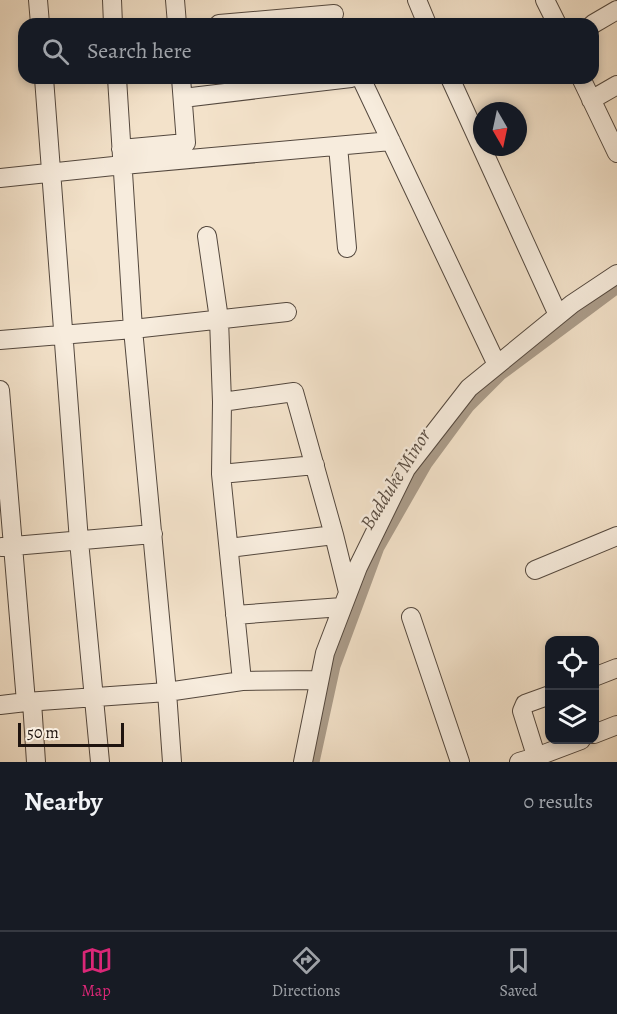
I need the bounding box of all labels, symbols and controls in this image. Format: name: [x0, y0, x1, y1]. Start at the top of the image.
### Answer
search box: [18, 18, 599, 84]
icon: search: [39, 35, 72, 68]
text: Search here: [87, 36, 192, 66]
north arrow: [473, 102, 527, 156]
water label: Badduke Minor: [354, 423, 438, 535]
map controls: [545, 636, 599, 744]
button: locate: [545, 636, 599, 690]
button: layers: [545, 690, 599, 744]
scale bar: [18, 720, 124, 748]
text: 50 m: [27, 722, 59, 744]
text: Nearby: [24, 784, 103, 819]
text: 0 results: [524, 788, 593, 815]
tab: Map: [80, 944, 113, 1002]
tab: Directions: [272, 944, 340, 1002]
tab: Saved: [499, 944, 537, 1002]

